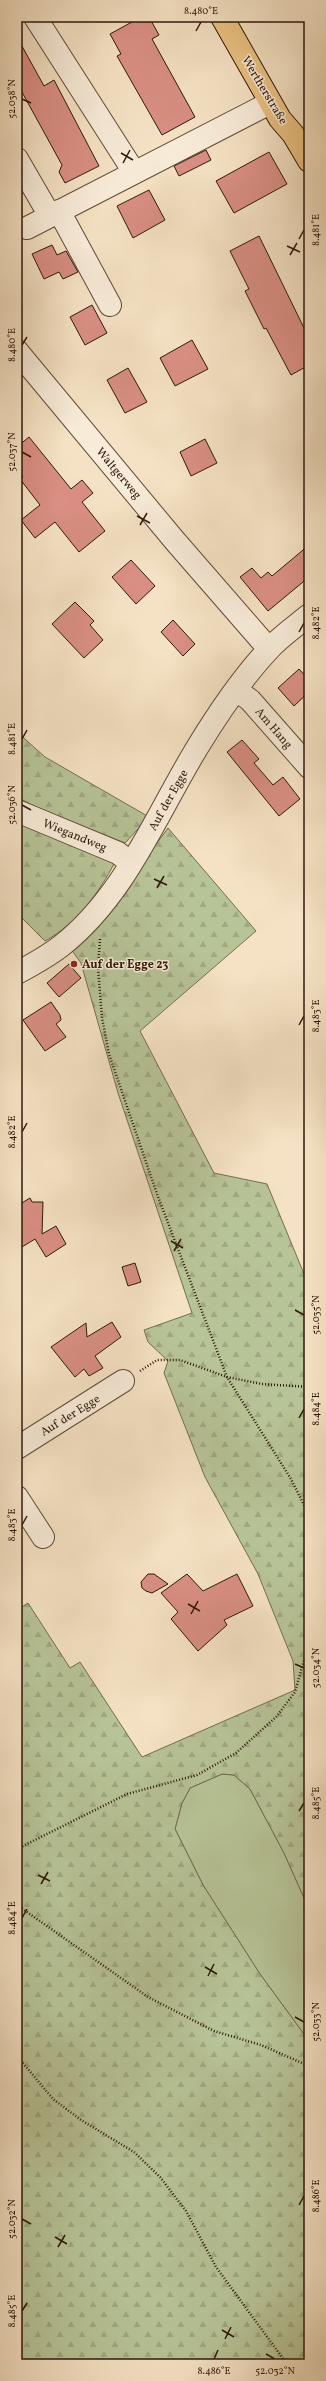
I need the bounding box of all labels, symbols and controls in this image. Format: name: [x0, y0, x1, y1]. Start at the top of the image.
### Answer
text: 8.480°E: [184, 4, 218, 18]
street label: Wertherstraße: [237, 53, 291, 128]
text: 52.038°N: [5, 79, 19, 119]
text: 8.481°E: [309, 214, 323, 246]
text: 8.480°E: [5, 328, 19, 362]
text: 52.037°N: [5, 432, 19, 472]
street label: Waltgerweg: [92, 444, 145, 503]
text: 8.482°E: [309, 606, 323, 640]
street label: Am Hang: [251, 705, 296, 753]
text: 8.481°E: [5, 723, 19, 755]
street label: Auf der Egge: [145, 767, 192, 834]
text: 52.036°N: [5, 785, 19, 825]
street label: Wiegandweg: [40, 816, 109, 856]
place label: Auf der Egge 23: [82, 957, 169, 973]
marker: Auf der Egge 23: [69, 959, 79, 969]
text: 8.483°E: [309, 999, 323, 1033]
text: 8.482°E: [5, 1115, 19, 1149]
text: 52.035°N: [309, 1295, 323, 1335]
street label: Auf der Egge: [38, 1391, 104, 1441]
text: 8.484°E: [309, 1392, 323, 1426]
text: 8.483°E: [5, 1508, 19, 1542]
text: 52.034°N: [309, 1647, 323, 1688]
text: 8.485°E: [309, 1787, 323, 1819]
text: 8.484°E: [5, 1901, 19, 1935]
text: 52.033°N: [309, 2002, 323, 2042]
text: 8.486°E: [309, 2179, 323, 2213]
text: 52.032°N: [5, 2199, 19, 2239]
text: 8.485°E: [5, 2295, 19, 2327]
text: 8.486°E: [197, 2364, 231, 2378]
text: 52.032°N: [255, 2364, 295, 2378]

